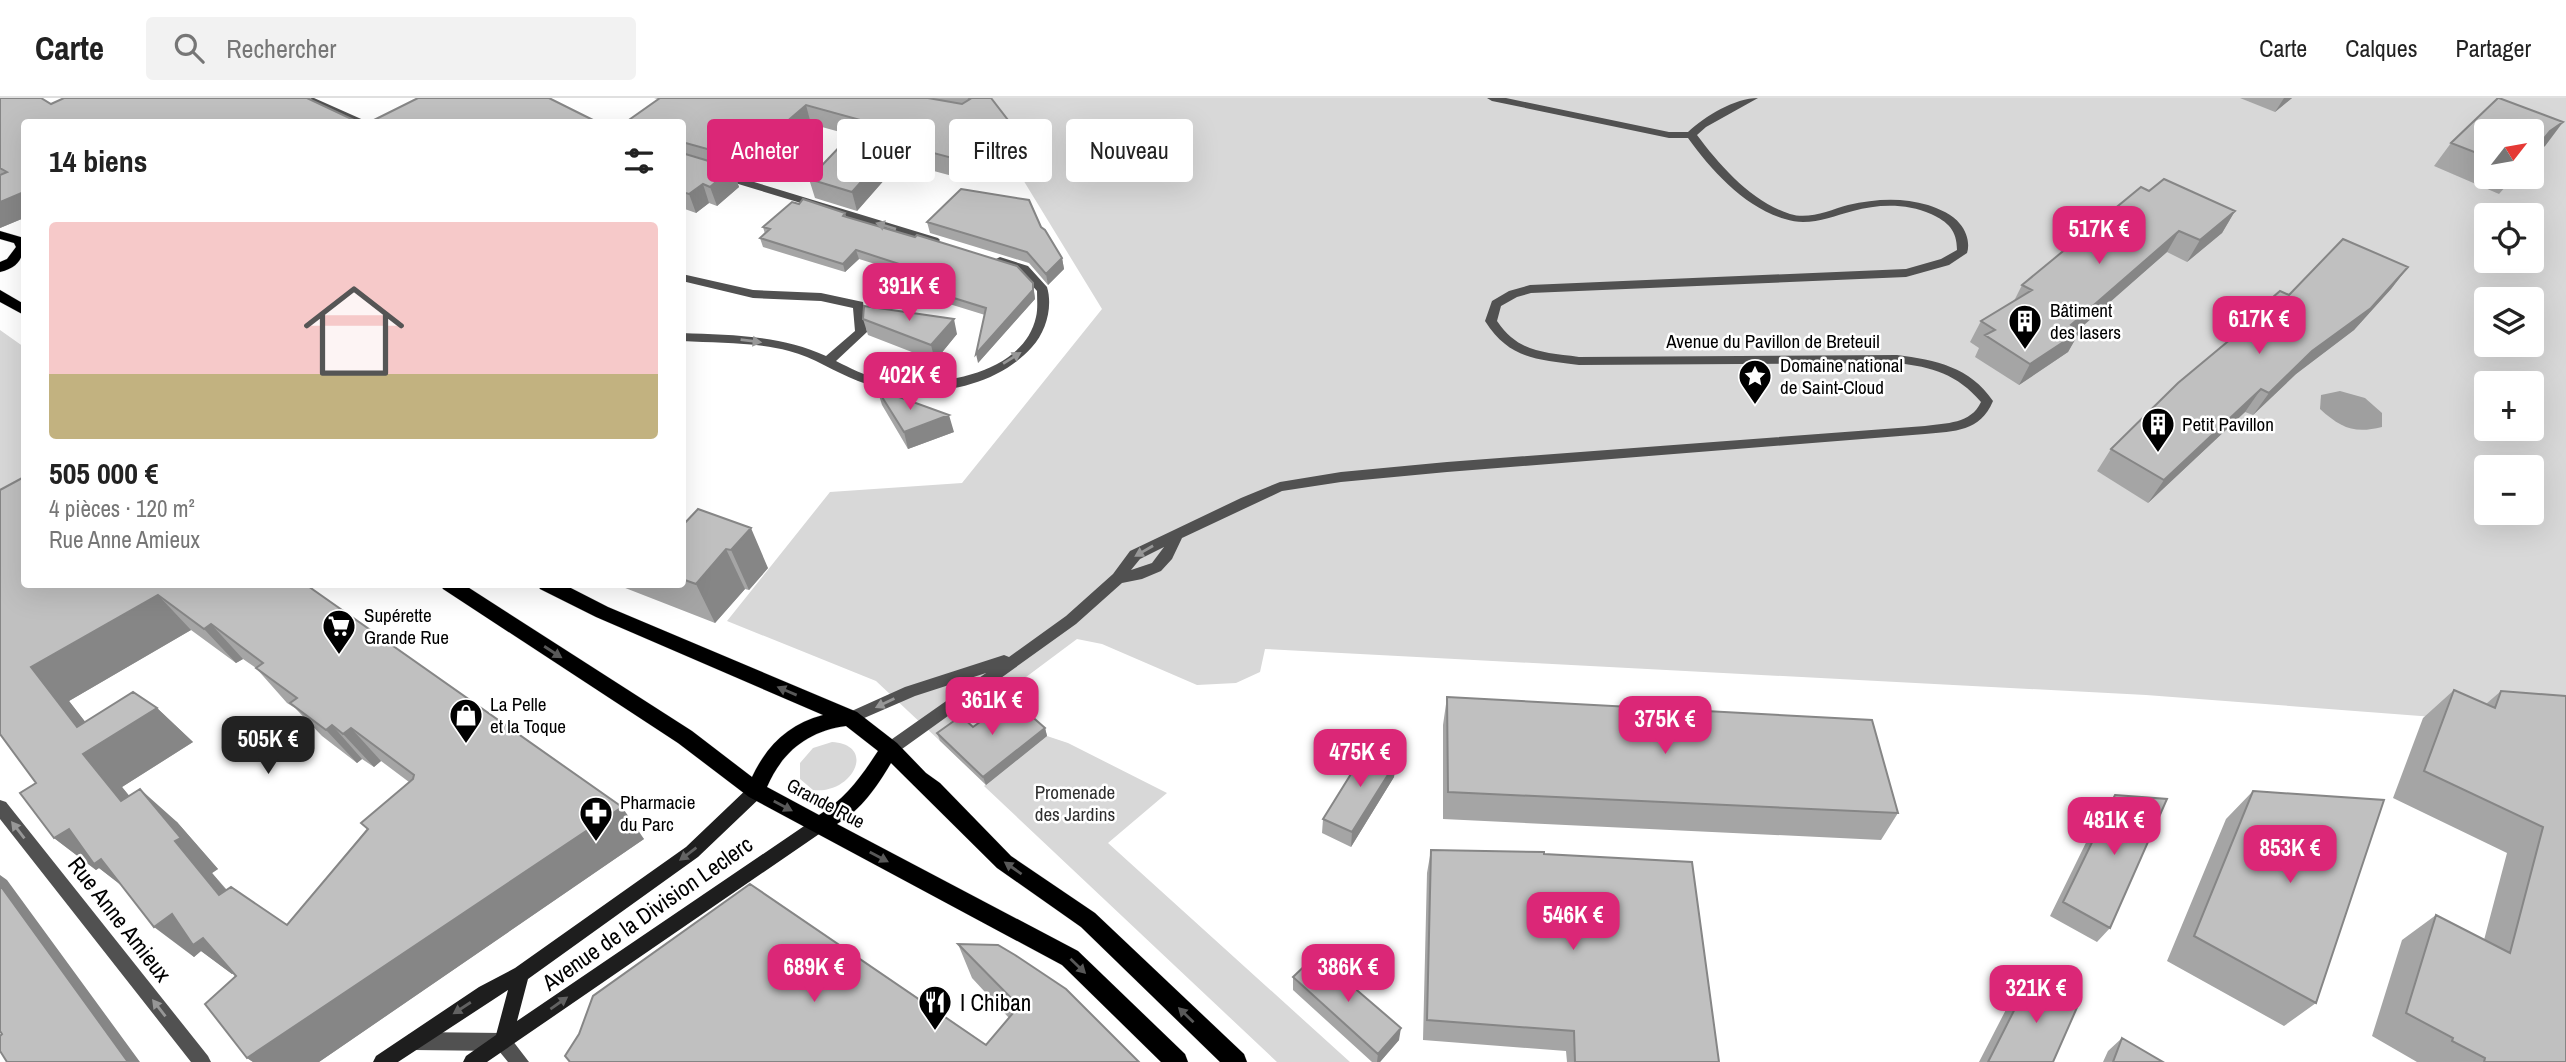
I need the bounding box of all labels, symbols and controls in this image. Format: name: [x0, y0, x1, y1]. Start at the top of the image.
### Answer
search box: [146, 17, 636, 80]
text: Carte: [35, 26, 104, 70]
icon: search: [170, 29, 208, 67]
text: Rechercher: [226, 31, 336, 66]
text: Carte: [2259, 32, 2307, 64]
text: Calques: [2345, 32, 2418, 64]
text: Partager: [2456, 32, 2531, 64]
chip: Acheter: [707, 119, 823, 182]
chip: Louer: [837, 119, 935, 182]
chip: Filtres: [949, 119, 1052, 182]
chip: Nouveau: [1066, 119, 1193, 182]
north arrow: [2474, 119, 2544, 189]
map controls: [2474, 119, 2544, 525]
text: 14 biens: [49, 141, 147, 181]
icon: filters: [620, 142, 658, 180]
button: locate: [2474, 203, 2544, 273]
pin: 517K €: [2042, 206, 2156, 266]
text: 517K €: [2069, 213, 2129, 244]
one-way arrow: [876, 221, 897, 231]
pin: 391K €: [852, 264, 966, 323]
icon: home: [291, 268, 417, 394]
text: 391K €: [879, 270, 939, 301]
button: layers: [2474, 287, 2544, 357]
pin: 617K €: [2202, 296, 2316, 356]
place label: Bâtiment des lasers: [2050, 297, 2121, 345]
building icon: Bâtiment des lasers: [2006, 302, 2044, 351]
text: 617K €: [2229, 303, 2289, 334]
street label: Avenue du Pavillon de Breteuil: [1665, 328, 1880, 354]
one-way arrow: [740, 335, 762, 346]
pin: 402K €: [853, 352, 967, 412]
one-way arrow: [1003, 352, 1022, 365]
place label: Domaine national de Saint-Cloud: [1780, 352, 1903, 400]
place icon: Domaine national de Saint-Cloud: [1736, 357, 1774, 406]
text: 402K €: [880, 359, 940, 390]
button: +: [2474, 371, 2544, 441]
building icon: Petit Pavillon: [2139, 405, 2177, 454]
place label: Petit Pavillon: [2182, 411, 2274, 437]
text: 505 000 €: [49, 453, 158, 493]
button: −: [2474, 455, 2544, 525]
text: 4 pièces · 120 m²: [49, 493, 195, 524]
text: Rue Anne Amieux: [49, 524, 200, 555]
one-way arrow: [1134, 545, 1153, 557]
place label: Supérette Grande Rue: [364, 602, 449, 650]
supermarket icon: Supérette Grande Rue: [320, 607, 358, 656]
one-way arrow: [544, 645, 563, 658]
pin: 361K €: [935, 678, 1049, 737]
text: 361K €: [962, 684, 1022, 715]
one-way arrow: [777, 686, 798, 697]
place label: La Pelle et la Toque: [490, 691, 566, 739]
shop icon: La Pelle et la Toque: [447, 696, 485, 745]
pin: 375K €: [1608, 696, 1722, 756]
one-way arrow: [875, 698, 895, 709]
text: 375K €: [1635, 703, 1695, 734]
pin: 505K €: [211, 716, 325, 776]
text: 505K €: [238, 723, 298, 754]
pin: 475K €: [1303, 730, 1417, 789]
text: 475K €: [1330, 736, 1390, 767]
street label: Grande Rue: [782, 772, 870, 834]
park label: Promenade des Jardins: [1035, 779, 1115, 827]
place label: Pharmacie du Parc: [620, 789, 695, 837]
pharmacy icon: Pharmacie du Parc: [577, 794, 615, 843]
pin: 481K €: [2057, 798, 2171, 857]
one-way arrow: [773, 799, 793, 811]
text: 481K €: [2084, 804, 2144, 835]
one-way arrow: [11, 821, 26, 839]
pin: 853K €: [2233, 826, 2347, 885]
street label: Avenue de la Division Leclerc: [535, 829, 758, 998]
text: 853K €: [2260, 832, 2320, 863]
one-way arrow: [679, 847, 697, 861]
street label: Rue Anne Amieux: [61, 850, 179, 988]
one-way arrow: [869, 851, 889, 862]
one-way arrow: [1004, 861, 1022, 875]
pin: 546K €: [1516, 892, 1630, 952]
text: 546K €: [1543, 899, 1603, 930]
pin: 689K €: [757, 944, 871, 1004]
pin: 386K €: [1291, 944, 1405, 1004]
text: 689K €: [784, 951, 844, 982]
text: 386K €: [1318, 951, 1378, 982]
one-way arrow: [1070, 957, 1087, 974]
pin: 321K €: [1979, 965, 2093, 1025]
text: 321K €: [2006, 972, 2066, 1003]
restaurant icon: I Chiban: [916, 983, 954, 1032]
place label: I Chiban: [960, 987, 1031, 1018]
one-way arrow: [550, 996, 568, 1010]
one-way arrow: [152, 1000, 167, 1018]
one-way arrow: [452, 1002, 472, 1015]
one-way arrow: [1178, 1006, 1195, 1023]

